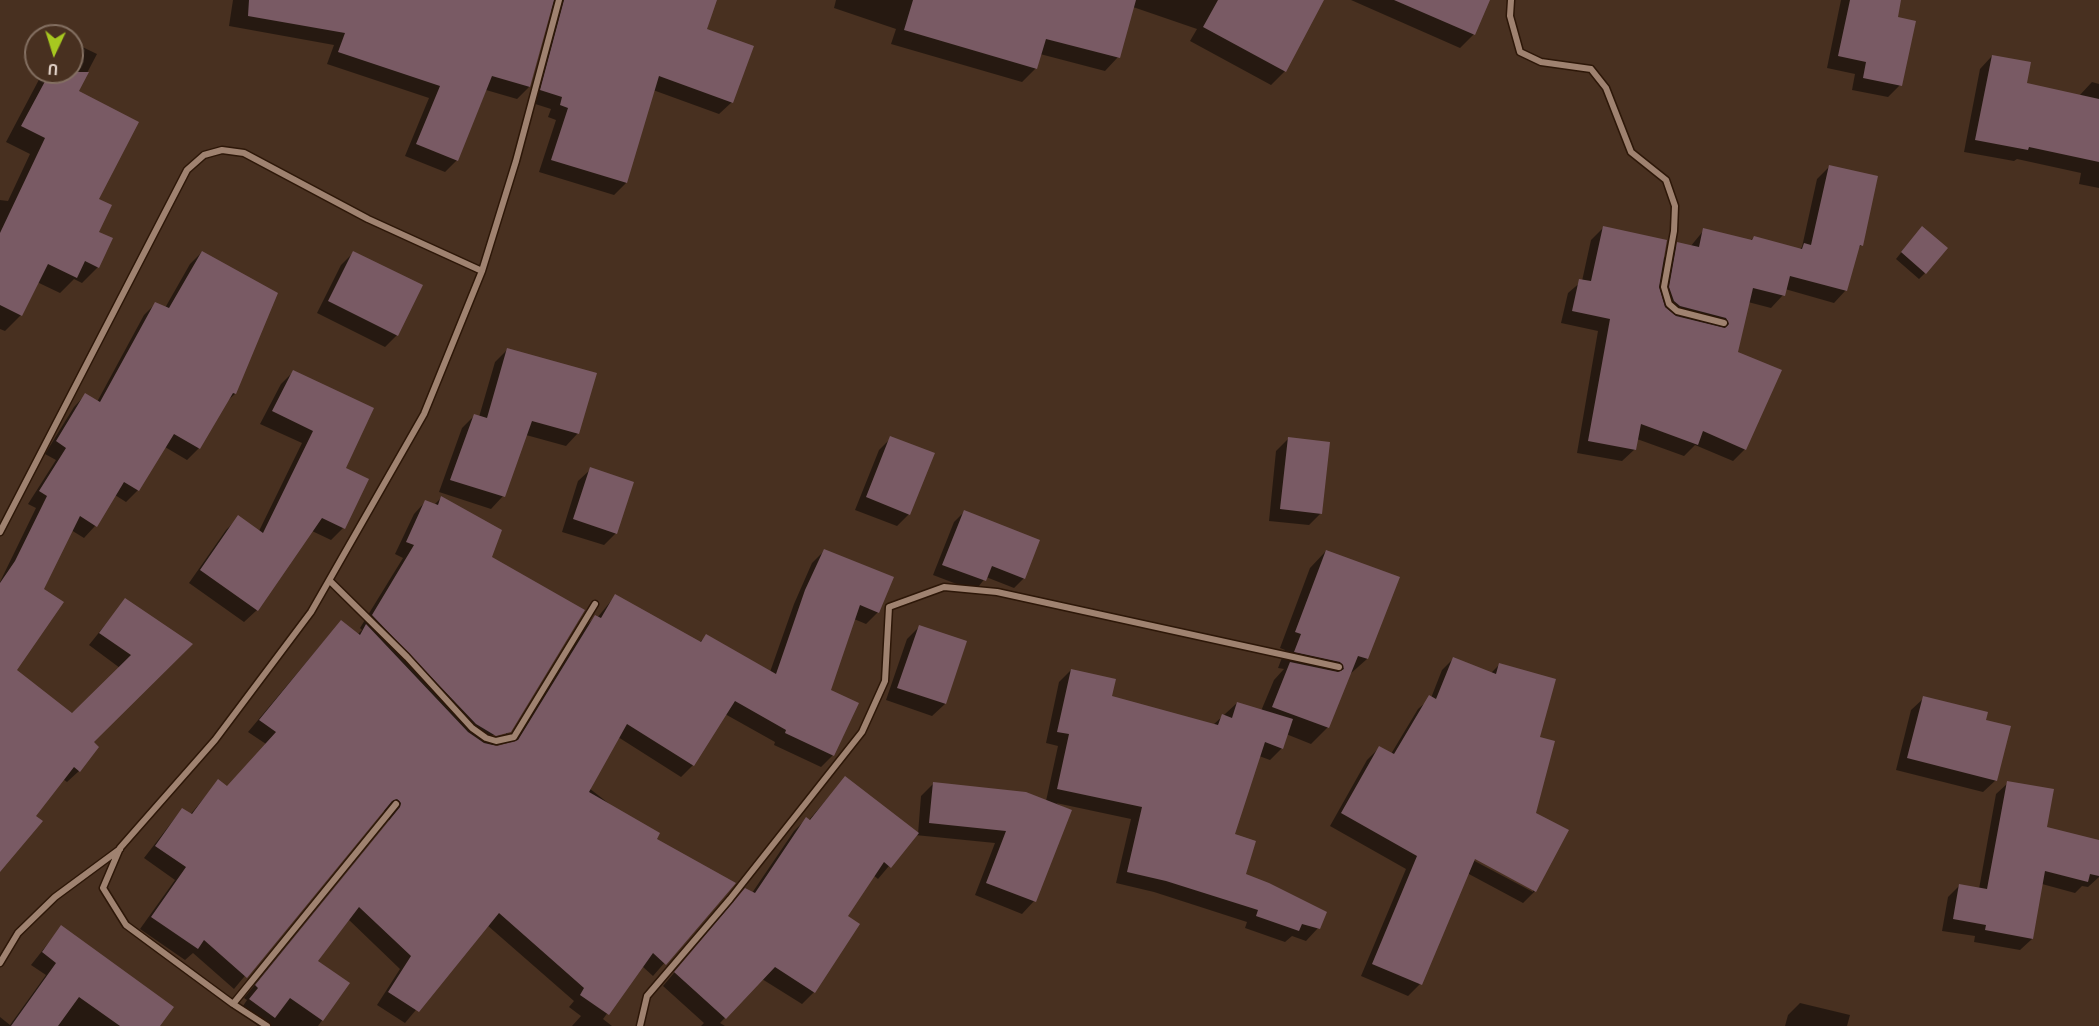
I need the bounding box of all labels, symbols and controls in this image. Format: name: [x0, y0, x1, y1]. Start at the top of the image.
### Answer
north arrow: [24, 24, 84, 84]
text: U: [47, 58, 59, 82]

